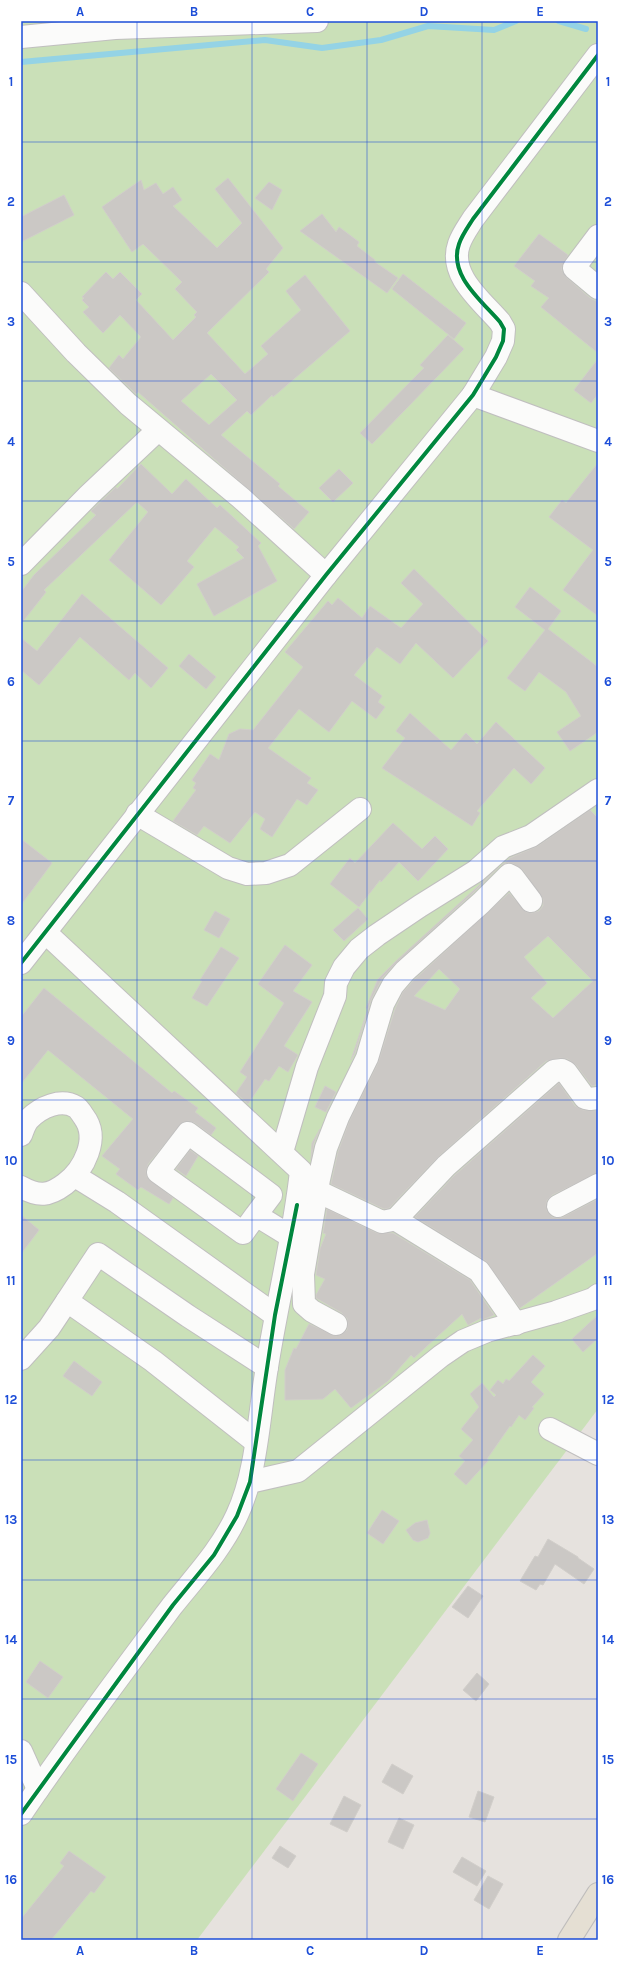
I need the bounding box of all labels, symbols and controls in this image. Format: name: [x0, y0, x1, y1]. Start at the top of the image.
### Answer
text: A: [76, 4, 84, 19]
text: B: [190, 4, 198, 19]
text: C: [306, 4, 314, 19]
text: D: [420, 4, 429, 19]
text: E: [536, 4, 544, 19]
text: 1: [9, 74, 13, 89]
text: 1: [606, 74, 610, 89]
text: 2: [7, 194, 15, 209]
text: 2: [604, 194, 612, 209]
text: 3: [7, 314, 15, 329]
text: 3: [604, 314, 612, 329]
text: 4: [7, 434, 15, 449]
text: 4: [604, 434, 612, 449]
text: 5: [7, 554, 15, 569]
text: 5: [604, 554, 612, 569]
text: 6: [7, 674, 15, 689]
text: 6: [604, 674, 612, 689]
text: 7: [8, 793, 15, 808]
text: 7: [605, 793, 612, 808]
text: 8: [7, 913, 15, 928]
text: 8: [604, 913, 612, 928]
text: 9: [7, 1033, 15, 1048]
text: 9: [604, 1033, 612, 1048]
text: 10: [5, 1153, 17, 1168]
text: 10: [602, 1153, 614, 1168]
text: 11: [6, 1273, 16, 1288]
text: 11: [603, 1273, 613, 1288]
text: 12: [5, 1392, 17, 1407]
text: 12: [602, 1392, 614, 1407]
text: 13: [5, 1512, 17, 1527]
text: 13: [602, 1512, 614, 1527]
text: 14: [5, 1632, 17, 1647]
text: 14: [602, 1632, 614, 1647]
text: 15: [5, 1752, 18, 1767]
text: 15: [602, 1752, 615, 1767]
text: 16: [5, 1872, 17, 1887]
text: 16: [602, 1872, 614, 1887]
text: A: [76, 1943, 84, 1958]
text: B: [190, 1943, 198, 1958]
text: C: [306, 1943, 314, 1958]
text: D: [420, 1943, 429, 1958]
text: E: [536, 1943, 544, 1958]

